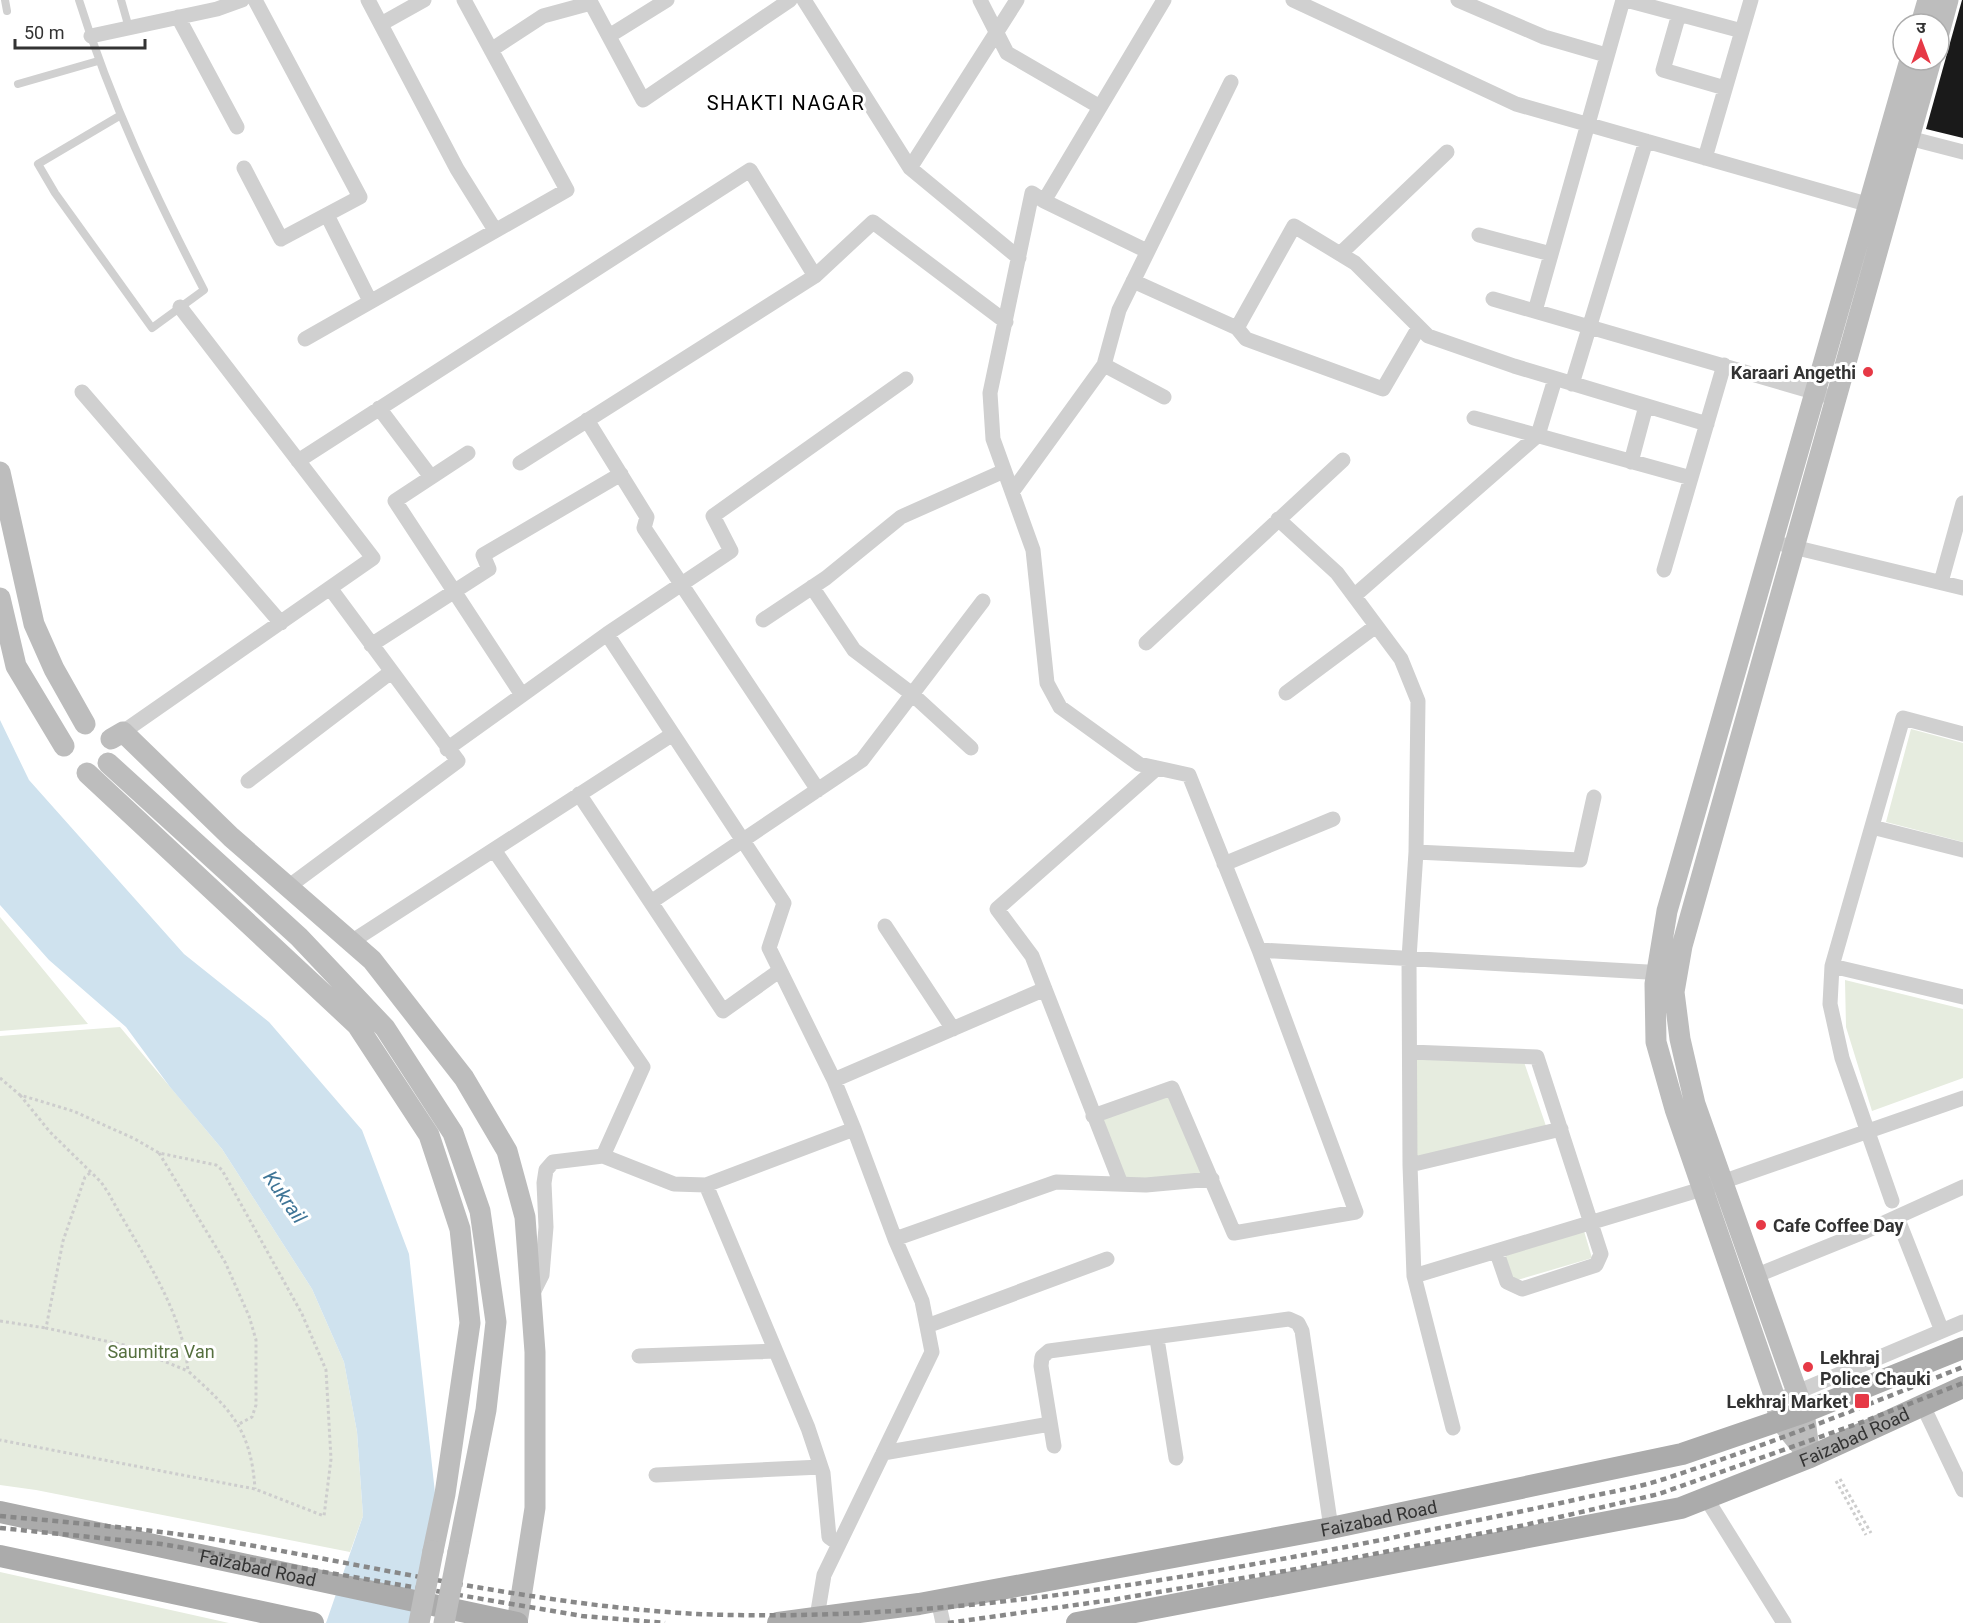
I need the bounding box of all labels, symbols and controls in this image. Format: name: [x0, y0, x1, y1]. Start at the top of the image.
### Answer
scale bar: [15, 12, 146, 50]
north arrow: [1891, 12, 1951, 72]
text: उ: [1916, 18, 1926, 37]
text: 50 m: [24, 22, 64, 43]
district label: SHAKTI NAGAR: [707, 91, 865, 115]
place label: Karaari Angethi: [1731, 362, 1856, 383]
marker: Karaari Angethi: [1861, 365, 1875, 379]
water label: Kukrail: [258, 1166, 312, 1228]
place label: Cafe Coffee Day: [1773, 1215, 1905, 1236]
marker: Cafe Coffee Day: [1754, 1218, 1768, 1232]
park label: Saumitra Van: [107, 1341, 215, 1362]
place label: Lekhraj Police Chauki: [1820, 1347, 1931, 1389]
marker: Lekhraj Police Chauki: [1801, 1360, 1815, 1374]
place label: Lekhraj Market: [1727, 1391, 1848, 1412]
marker: Lekhraj Market: [1853, 1392, 1871, 1410]
street label: Faizabad Road: [1796, 1403, 1912, 1471]
street label: Faizabad Road: [1319, 1495, 1439, 1540]
street label: Faizabad Road: [198, 1545, 318, 1590]

